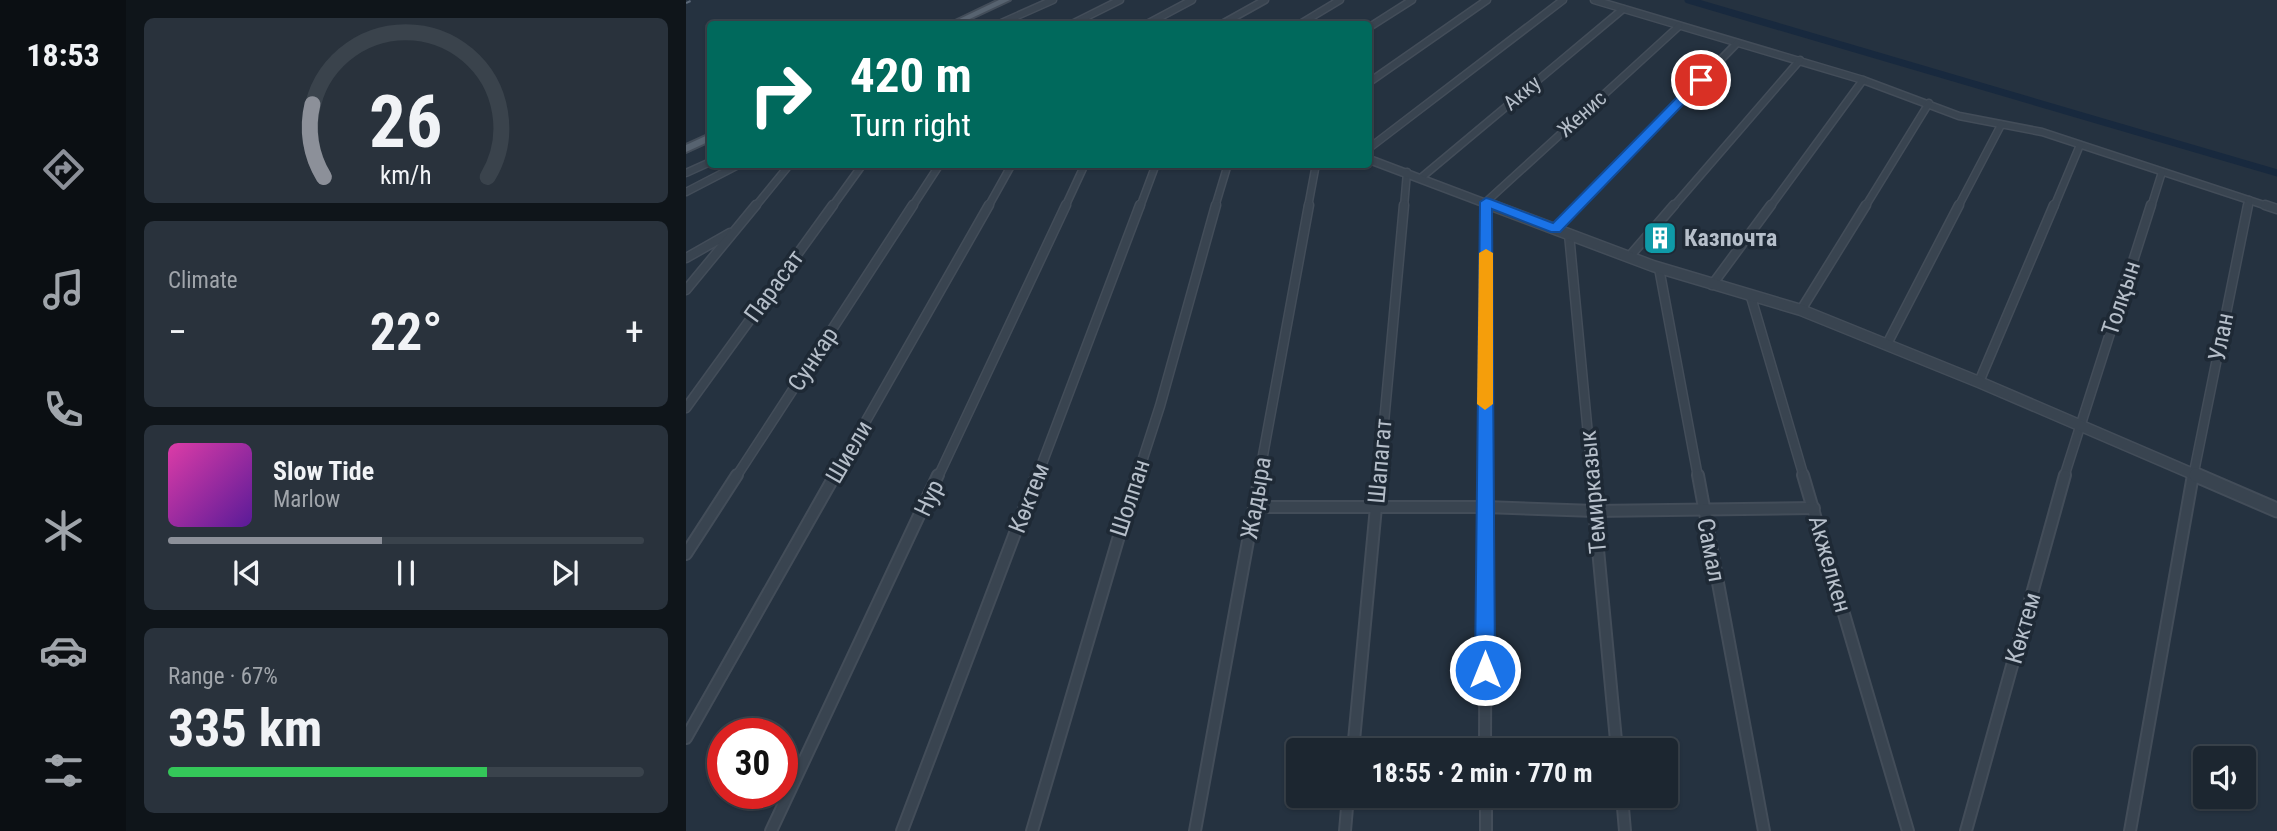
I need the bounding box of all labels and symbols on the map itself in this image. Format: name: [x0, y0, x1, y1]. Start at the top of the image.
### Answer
pin: [1671, 50, 1731, 110]
street label: Акку: [1499, 70, 1546, 115]
street label: Женис: [1553, 86, 1611, 142]
building icon: Казпочта: [1641, 219, 1679, 257]
place label: Казпочта: [1684, 224, 1777, 252]
street label: Парасат: [738, 244, 810, 328]
street label: Толқын: [2096, 257, 2146, 339]
street label: Улан: [2203, 311, 2239, 363]
street label: Сункар: [782, 322, 844, 396]
street label: Шиели: [820, 416, 878, 488]
street label: Шапагат: [1362, 417, 1398, 505]
street label: Темирказык: [1574, 429, 1612, 555]
street label: Жадыра: [1235, 455, 1277, 541]
street label: Шолпан: [1104, 456, 1156, 540]
street label: Көктем: [1003, 459, 1055, 537]
street label: Нур: [909, 475, 949, 521]
street label: Акжелкен: [1803, 512, 1857, 616]
street label: Самал: [1691, 516, 1731, 584]
street label: Көктем: [2000, 589, 2046, 667]
position arrow: [1448, 633, 1522, 707]
speed limit sign: 30: [707, 718, 798, 809]

